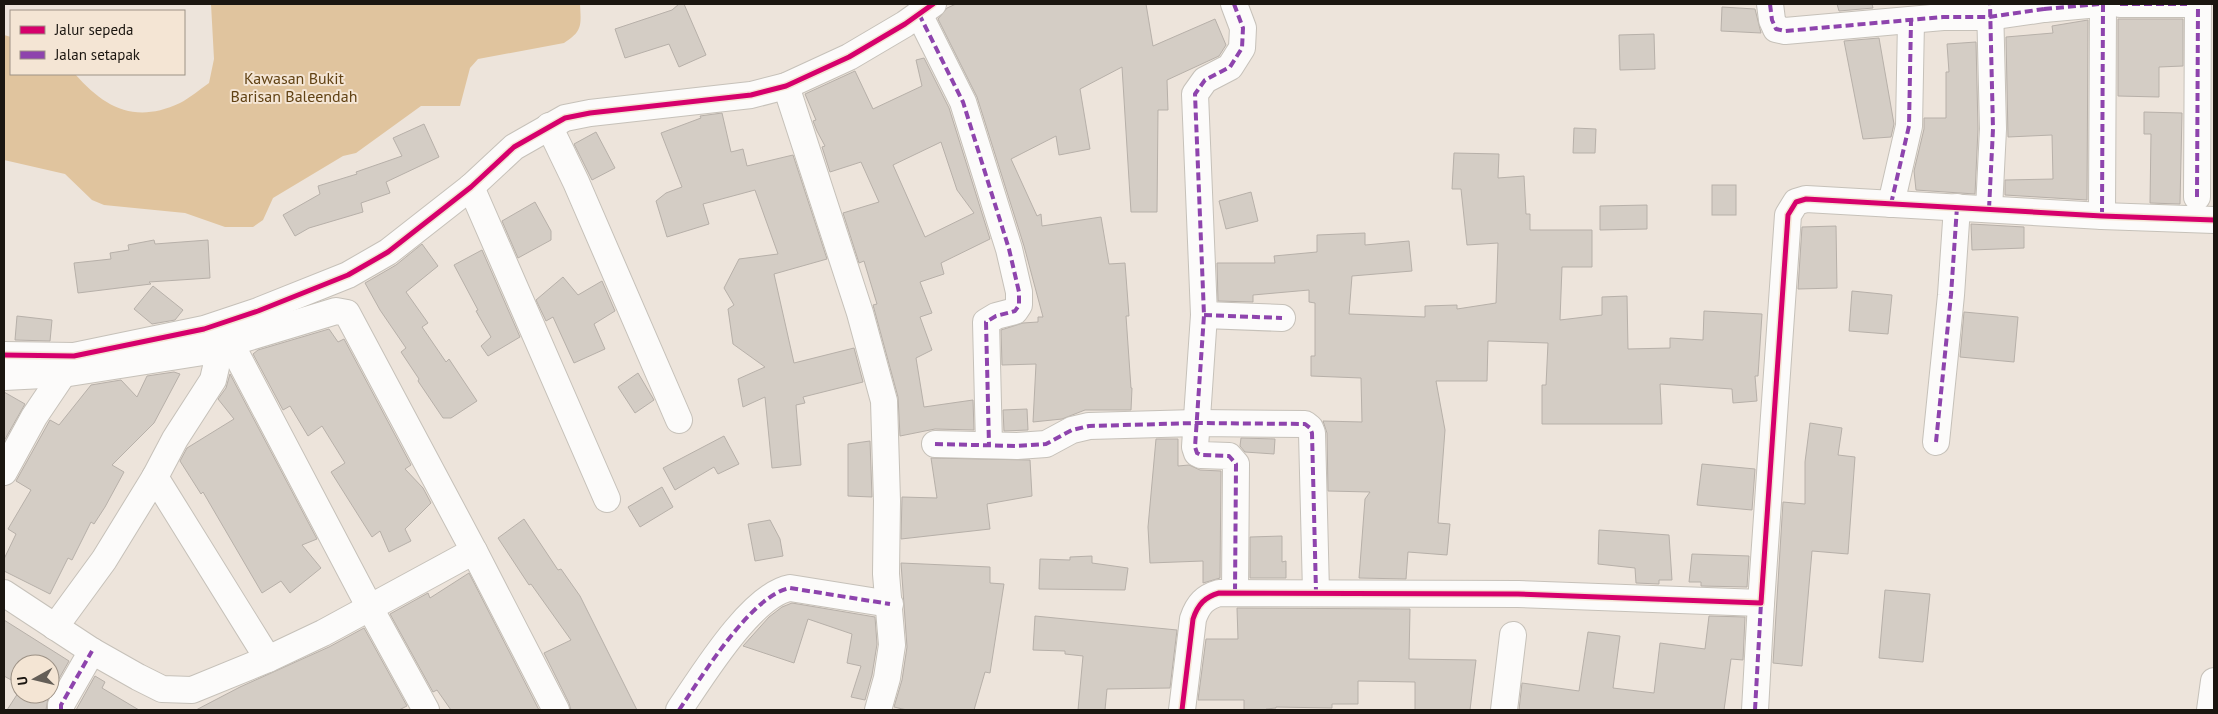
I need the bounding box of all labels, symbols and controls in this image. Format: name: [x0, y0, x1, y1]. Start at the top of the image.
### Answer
legend: [10, 10, 185, 75]
text: Jalur sepeda: [54, 20, 134, 39]
text: Jalan setapak: [54, 45, 141, 64]
park label: Kawasan Bukit Barisan Baleendah: [231, 68, 357, 106]
north arrow: [10, 654, 60, 704]
text: U: [13, 675, 32, 686]

